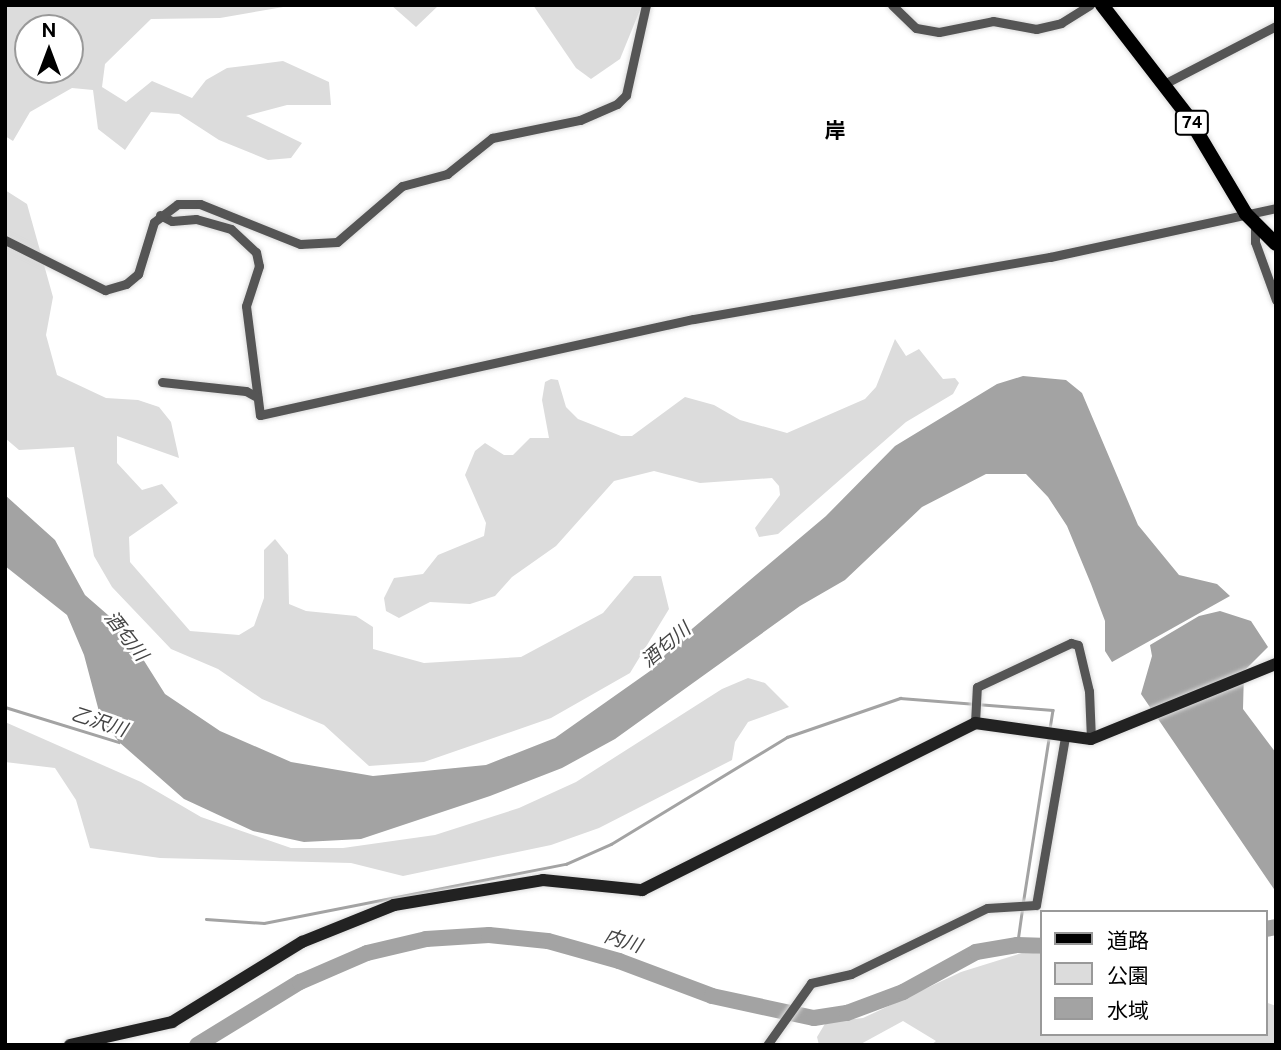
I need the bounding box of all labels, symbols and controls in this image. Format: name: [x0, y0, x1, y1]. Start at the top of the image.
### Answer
north arrow: [14, 14, 84, 84]
text: N: [42, 19, 56, 41]
road number: 74: [1174, 111, 1210, 136]
district label: 岸: [825, 118, 845, 144]
water label: 酒匂川: [99, 607, 153, 665]
water label: 酒匂川: [637, 618, 695, 672]
water label: 乙沢川: [68, 702, 130, 742]
legend: [1040, 910, 1267, 1036]
water label: 内川: [601, 924, 645, 958]
text: 道路: [1107, 928, 1149, 953]
text: 公園: [1107, 963, 1149, 988]
text: 水域: [1107, 998, 1149, 1023]

